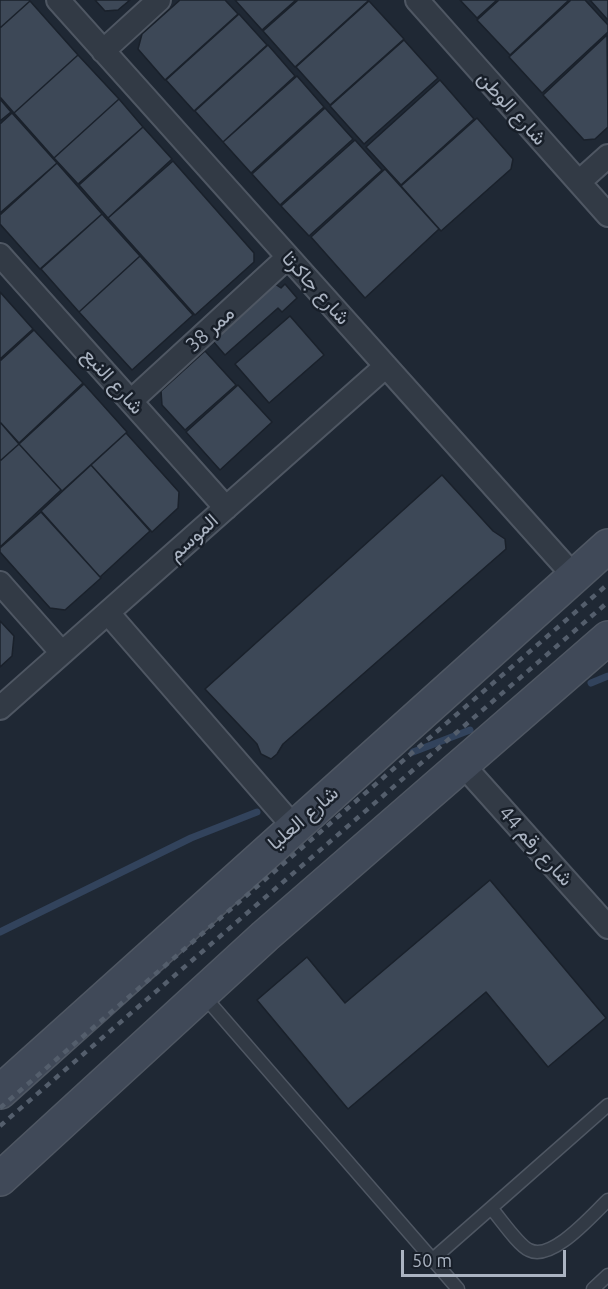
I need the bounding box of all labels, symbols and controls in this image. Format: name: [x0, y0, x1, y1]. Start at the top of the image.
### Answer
street label: شارع الوطن: [472, 66, 552, 150]
street label: شارع جاكرتا: [277, 246, 355, 330]
street label: ممر 38: [181, 301, 239, 357]
street label: شارع النبع: [77, 343, 149, 419]
street label: الموسم: [163, 508, 223, 566]
street label: شارع العليا: [263, 781, 343, 855]
street label: شارع رقم 44: [494, 801, 578, 891]
scale bar: [404, 1238, 569, 1276]
text: 50 m: [412, 1250, 452, 1270]

